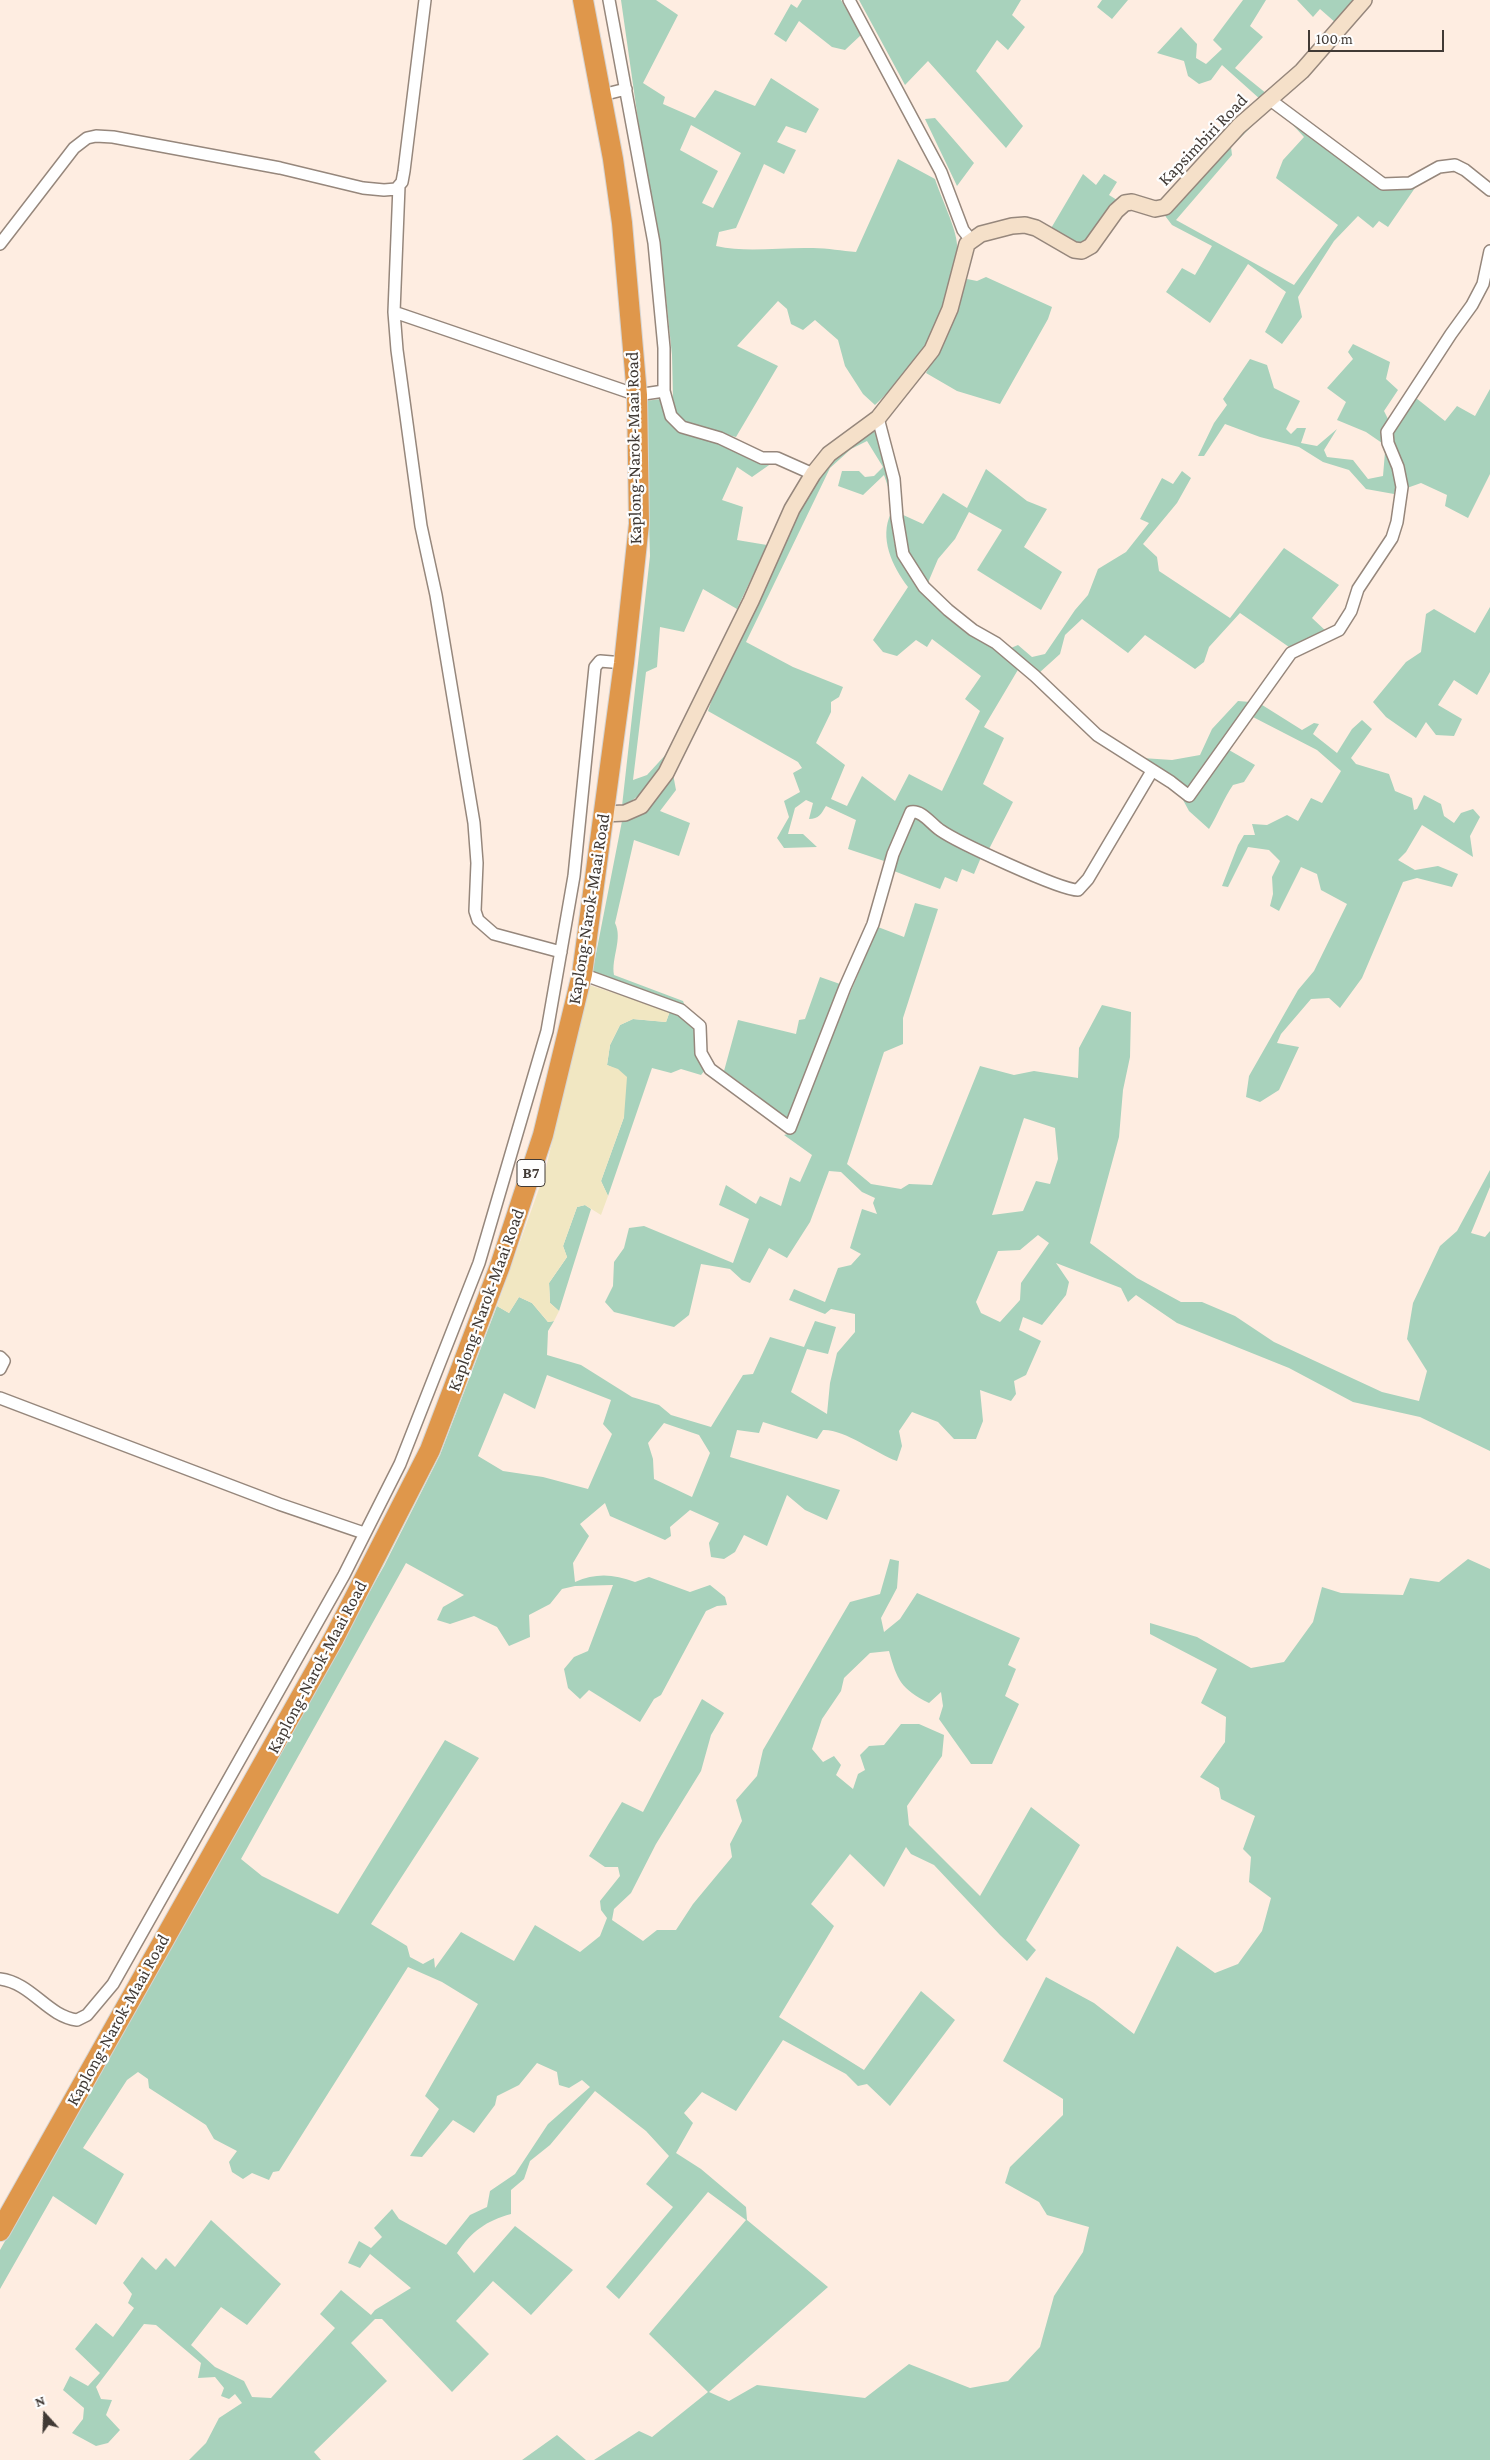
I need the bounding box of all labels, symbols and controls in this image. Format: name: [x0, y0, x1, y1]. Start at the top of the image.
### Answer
scale bar: [1310, 20, 1446, 52]
text: 100 m: [1316, 31, 1353, 47]
street label: Kapsimbiri Road: [1154, 90, 1252, 190]
street label: Kaplong-Narok-Maai Road: [622, 351, 646, 545]
street label: Kaplong-Narok-Maai Road: [563, 812, 615, 1006]
road number: B7: [517, 1160, 545, 1186]
street label: Kaplong-Narok-Maai Road: [443, 1206, 529, 1394]
street label: Kaplong-Narok-Maai Road: [262, 1577, 372, 1757]
street label: Kaplong-Narok-Maai Road: [62, 1931, 174, 2109]
north arrow: [20, 2390, 70, 2440]
text: N: [33, 2392, 47, 2410]

